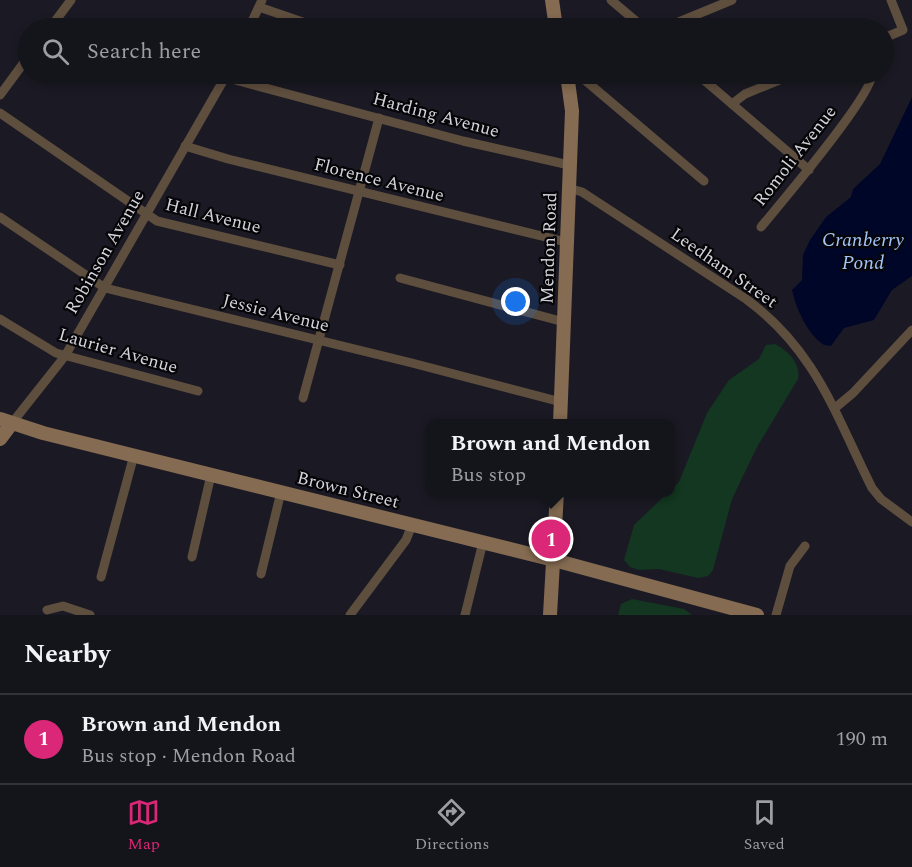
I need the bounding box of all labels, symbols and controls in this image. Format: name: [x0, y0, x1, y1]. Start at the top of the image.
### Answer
search box: [18, 18, 894, 84]
icon: search: [39, 35, 72, 68]
text: Search here: [87, 35, 201, 68]
street label: Harding Avenue: [370, 85, 502, 145]
street label: Romoli Avenue: [747, 100, 843, 212]
street label: Florence Avenue: [311, 151, 447, 209]
street label: Robinson Avenue: [58, 185, 152, 319]
street label: Hall Avenue: [162, 191, 264, 241]
street label: Mendon Road: [534, 192, 564, 304]
street label: Leedham Street: [665, 221, 783, 315]
water label: Cranberry Pond: [822, 225, 904, 278]
street label: Jessie Avenue: [220, 287, 332, 339]
your location: [501, 287, 530, 316]
street label: Laurier Avenue: [55, 321, 181, 381]
popup: [426, 419, 675, 497]
text: Brown and Mendon: [450, 427, 651, 460]
text: Bus stop: [450, 460, 526, 490]
street label: Brown Street: [294, 464, 402, 516]
pin: 1: [532, 516, 570, 562]
text: Nearby: [24, 634, 110, 674]
text: Brown and Mendon: [81, 708, 281, 741]
text: 1: [38, 724, 49, 754]
text: 190 m: [836, 724, 888, 754]
text: Bus stop · Mendon Road: [81, 741, 296, 771]
tab: Map: [127, 796, 160, 856]
tab: Directions: [415, 796, 489, 856]
tab: Saved: [744, 796, 785, 856]

